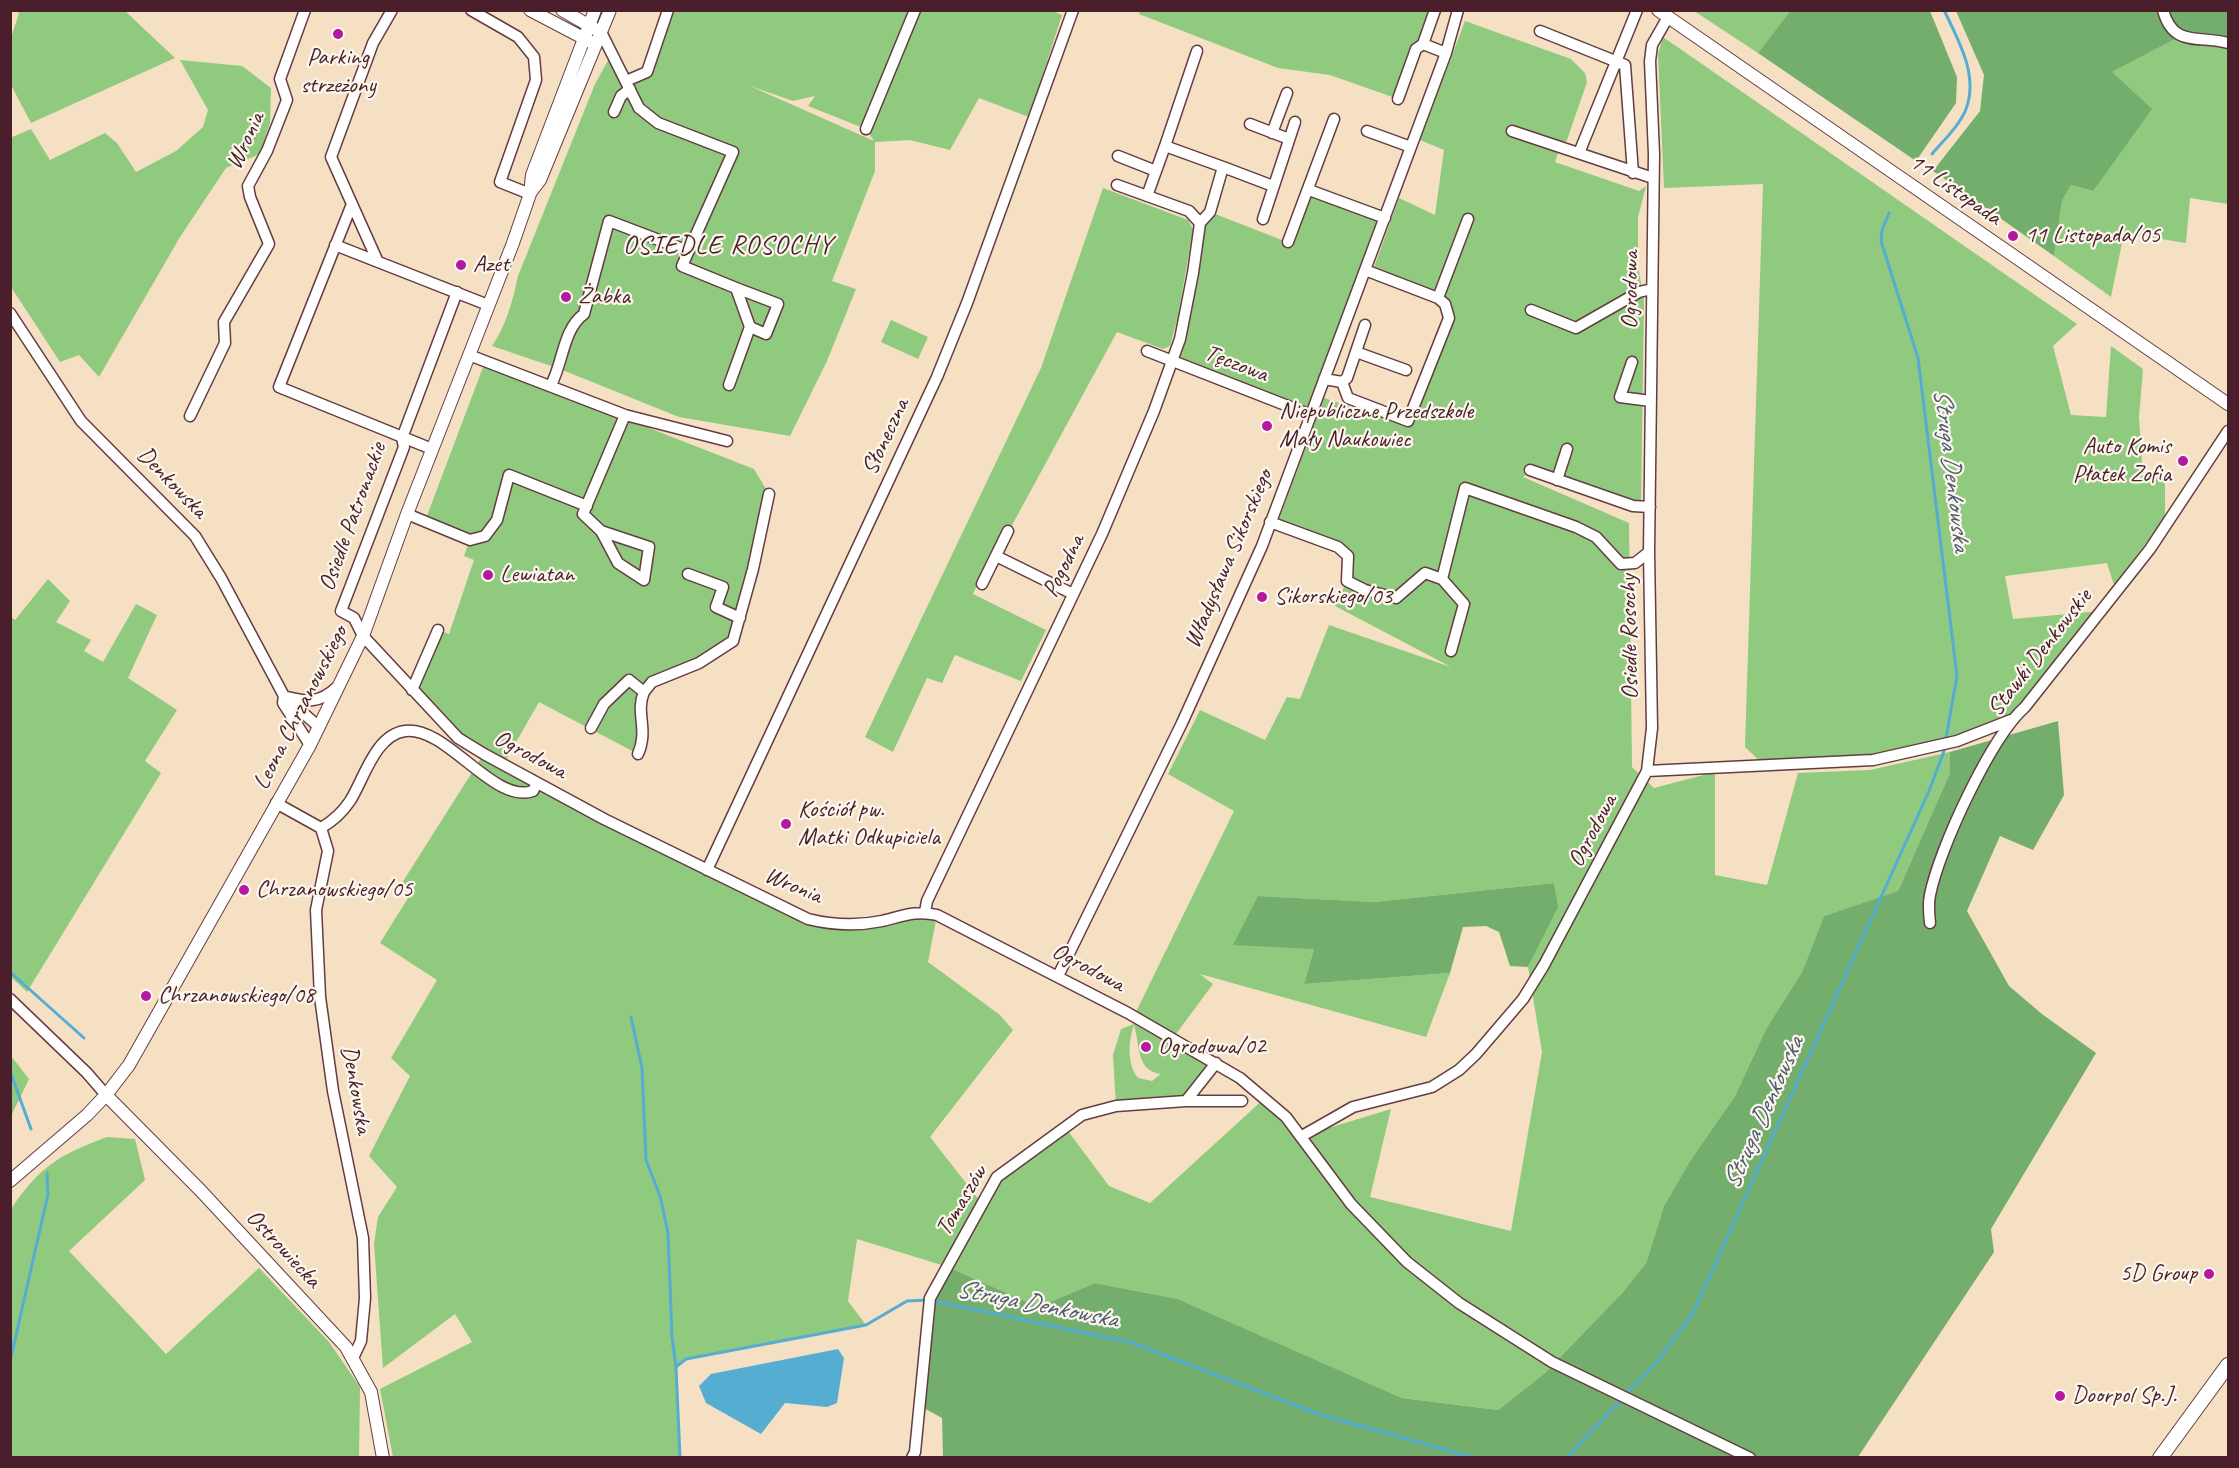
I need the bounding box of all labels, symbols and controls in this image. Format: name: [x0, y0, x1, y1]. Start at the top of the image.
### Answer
marker: Parking strzeżony: [331, 27, 345, 41]
place label: Parking strzeżony: [300, 44, 376, 100]
street label: Wronia: [220, 108, 272, 174]
street label: 11 Listopada: [1903, 148, 2007, 232]
place label: 11 Listopada/05: [2025, 222, 2160, 250]
marker: 11 Listopada/05: [2006, 229, 2020, 243]
district label: OSIEDLE ROSOCHY: [623, 230, 833, 262]
place label: Azet: [473, 251, 509, 279]
street label: Ogrodowa: [1616, 251, 1646, 329]
marker: Azet: [454, 258, 468, 272]
place label: Żabka: [578, 283, 630, 311]
marker: Żabka: [559, 290, 573, 304]
street label: Tęczowa: [1200, 339, 1272, 389]
water label: Struga Denkowska: [1926, 387, 1976, 553]
street label: Słoneczna: [856, 394, 916, 480]
place label: Niepubliczne Przedszkole Mały Naukowiec: [1279, 398, 1473, 454]
marker: Niepubliczne Przedszkole Mały Naukowiec: [1260, 419, 1274, 433]
place label: Auto Komis Płatek Zofia: [2073, 433, 2171, 489]
street label: Osiedle Patronackie: [313, 439, 393, 595]
street label: Denkowska: [131, 441, 213, 525]
marker: Auto Komis Płatek Zofia: [2176, 454, 2190, 468]
street label: Władysława Sikorskiego: [1178, 465, 1280, 653]
street label: Pogodna: [1037, 530, 1091, 602]
place label: Lewiatan: [500, 561, 574, 589]
marker: Lewiatan: [481, 568, 495, 582]
street label: Osiedle Rosochy: [1615, 574, 1645, 700]
place label: Sikorskiego/03: [1274, 583, 1392, 611]
street label: Stawki Denkowskie: [1981, 584, 2099, 722]
marker: Sikorskiego/03: [1255, 590, 1269, 604]
street label: Leona Chrzanowskiego: [247, 621, 355, 795]
street label: Ogrodowa: [489, 724, 571, 786]
street label: Ogrodowa: [1562, 790, 1624, 872]
place label: Kościół pw. Matki Odkupiciela: [798, 796, 940, 852]
marker: Kościół pw. Matki Odkupiciela: [779, 817, 793, 831]
street label: Wronia: [760, 861, 826, 911]
place label: Chrzanowskiego/05: [256, 876, 413, 904]
marker: Chrzanowskiego/05: [237, 883, 251, 897]
street label: Ogrodowa: [1047, 937, 1129, 999]
place label: Chrzanowskiego/08: [158, 982, 315, 1010]
marker: Chrzanowskiego/08: [139, 989, 153, 1003]
water label: Struga Denkowska: [1717, 1032, 1811, 1194]
place label: Ogrodowa/02: [1158, 1033, 1266, 1061]
marker: Ogrodowa/02: [1139, 1040, 1153, 1054]
street label: Denkowska: [334, 1044, 378, 1136]
street label: Tomaszów: [930, 1161, 994, 1241]
street label: Ostrowiecka: [239, 1204, 327, 1294]
place label: 5D Group: [2120, 1260, 2197, 1288]
marker: 5D Group: [2202, 1267, 2216, 1281]
water label: Struga Denkowska: [954, 1274, 1120, 1336]
place label: Doorpol Sp.J.: [2072, 1382, 2177, 1410]
marker: Doorpol Sp.J.: [2053, 1389, 2067, 1403]

